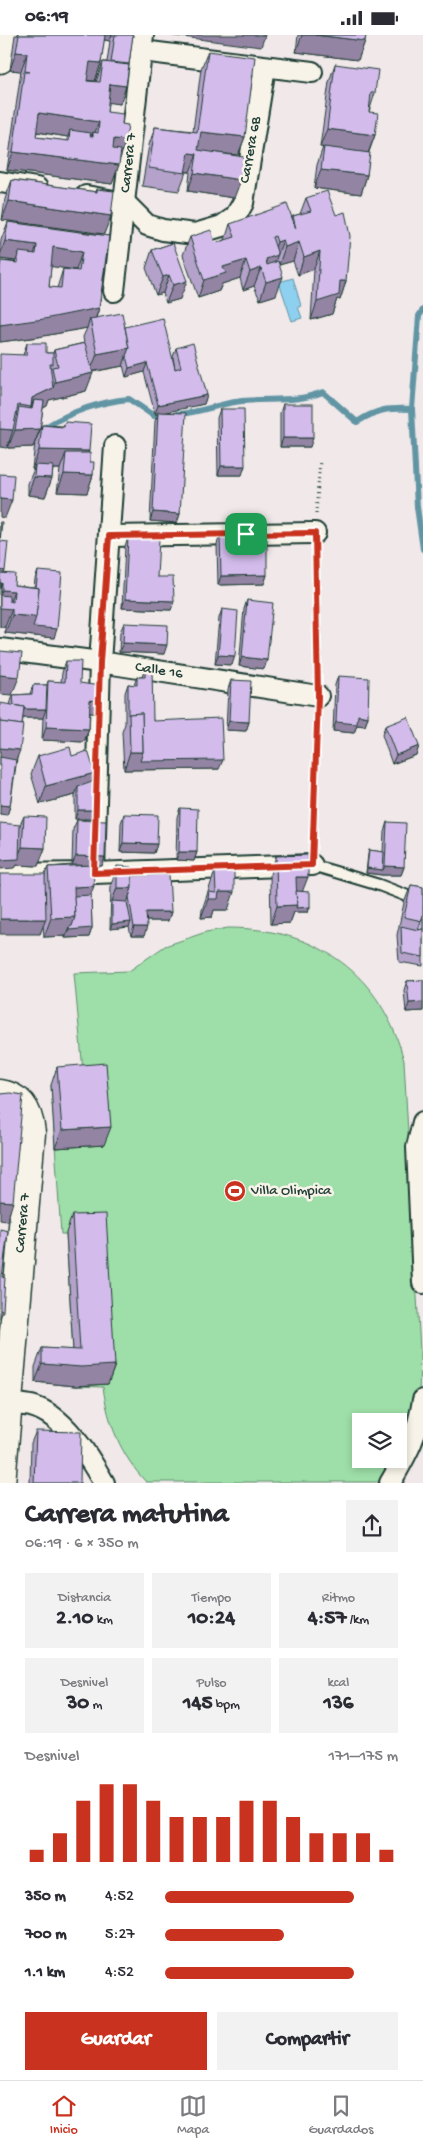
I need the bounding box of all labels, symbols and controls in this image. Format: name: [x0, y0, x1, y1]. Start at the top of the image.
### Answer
text: 06:19: [25, 6, 69, 29]
street label: Carrera 6B: [236, 115, 266, 185]
street label: Carrera 7: [117, 131, 141, 194]
pin: [225, 513, 267, 555]
icon: arrive: [232, 520, 260, 548]
street label: Calle 16: [134, 658, 185, 684]
sports icon: Villa Olimpica: [223, 1179, 247, 1203]
place label: Villa Olimpica: [250, 1182, 332, 1200]
street label: Carrera 7: [11, 1191, 35, 1254]
map controls: [352, 1413, 407, 1468]
button: layers: [352, 1413, 407, 1468]
text: Carrera matutina: [25, 1499, 228, 1532]
button: share: [346, 1500, 398, 1552]
text: 06:19 · 6 × 350 m: [25, 1535, 139, 1554]
text: Distancia: [58, 1590, 111, 1607]
text: Tiempo: [192, 1590, 231, 1607]
text: Ritmo: [322, 1590, 355, 1607]
text: 2.10: [56, 1607, 93, 1632]
text: 10:24: [188, 1607, 235, 1632]
text: 4:57: [308, 1607, 346, 1632]
text: km: [93, 1612, 113, 1629]
text: /km: [346, 1612, 369, 1629]
text: Desnivel: [61, 1675, 108, 1692]
text: Pulso: [197, 1675, 226, 1692]
text: kcal: [328, 1675, 349, 1692]
text: 30: [66, 1692, 89, 1717]
text: 145: [183, 1692, 212, 1717]
text: 136: [323, 1692, 354, 1717]
text: m: [89, 1697, 103, 1714]
text: bpm: [212, 1697, 240, 1714]
text: Desnivel: [25, 1748, 79, 1767]
text: 171–175 m: [329, 1748, 398, 1767]
text: 350 m: [25, 1888, 66, 1907]
text: 4:52: [105, 1888, 134, 1907]
text: 700 m: [25, 1926, 67, 1945]
text: 5:27: [105, 1926, 135, 1945]
text: 1.1 km: [25, 1964, 65, 1983]
text: 4:52: [105, 1964, 134, 1983]
button: Guardar: [25, 2012, 207, 2070]
button: Compartir: [217, 2012, 398, 2070]
tab: Inicio: [50, 2092, 78, 2139]
tab: Mapa: [177, 2092, 209, 2139]
tab: Guardados: [309, 2092, 373, 2139]

